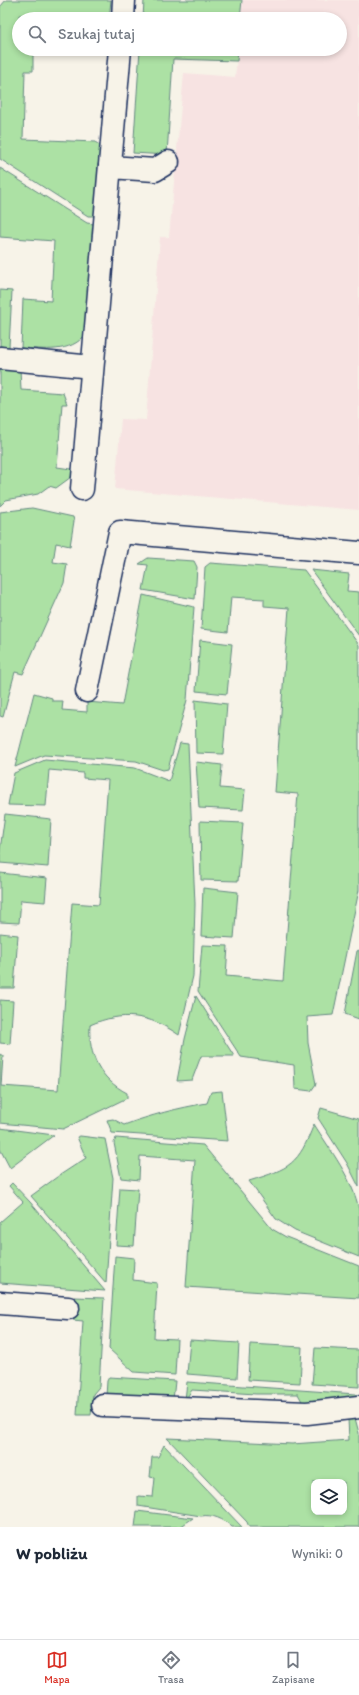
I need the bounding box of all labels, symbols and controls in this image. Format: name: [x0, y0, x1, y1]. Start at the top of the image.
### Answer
search box: [12, 12, 347, 56]
icon: search: [26, 23, 48, 45]
text: Szukaj tutaj: [58, 25, 135, 43]
map controls: [311, 1479, 347, 1515]
button: layers: [311, 1479, 347, 1515]
text: W pobliżu: [16, 1543, 87, 1563]
text: Wyniki: 0: [291, 1546, 343, 1561]
tab: Mapa: [44, 1649, 70, 1686]
tab: Trasa: [158, 1649, 184, 1686]
tab: Zapisane: [272, 1649, 315, 1686]

